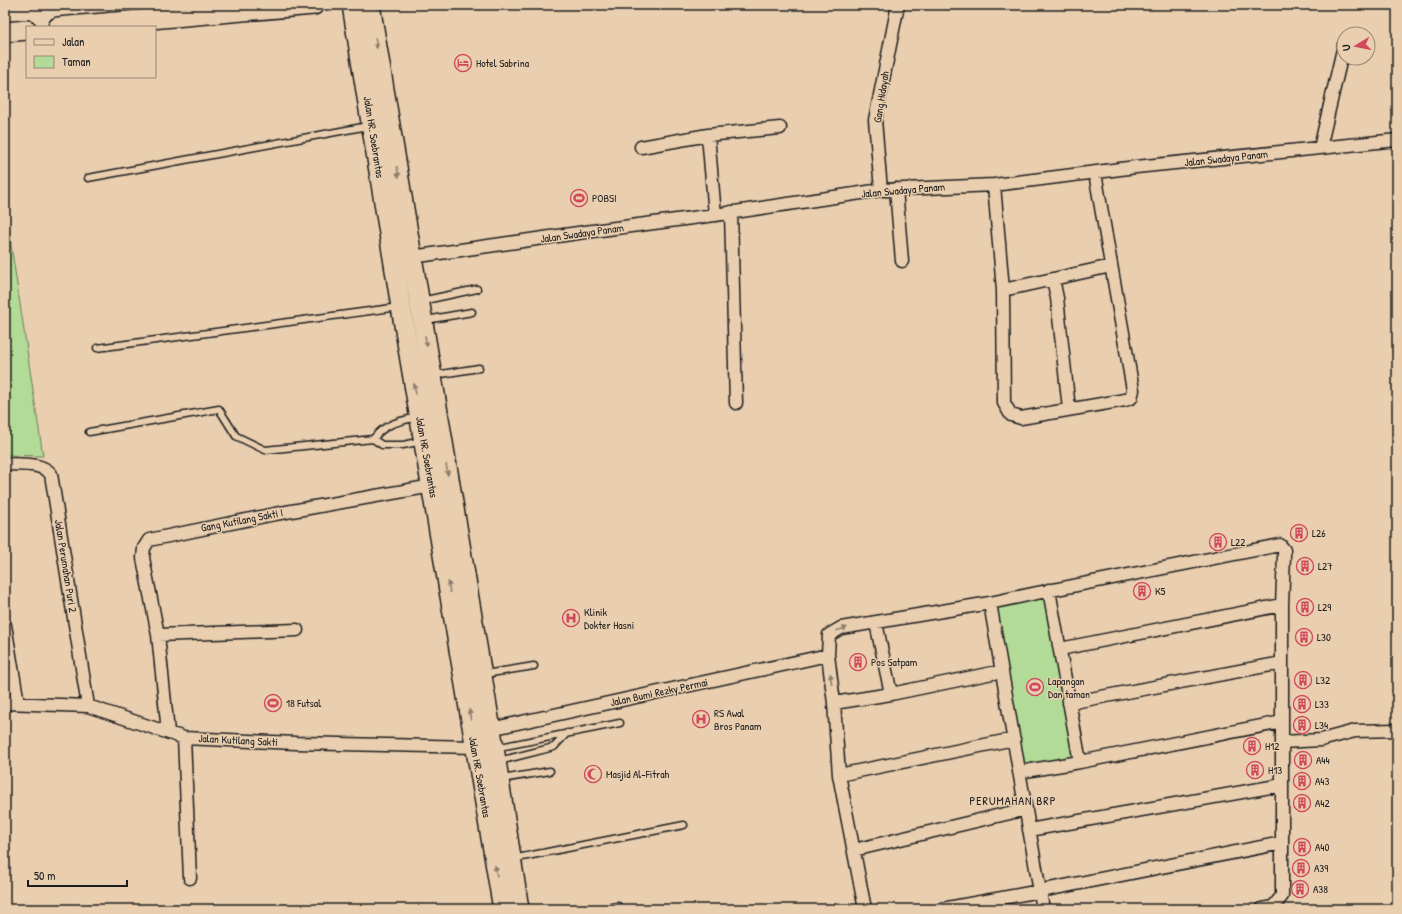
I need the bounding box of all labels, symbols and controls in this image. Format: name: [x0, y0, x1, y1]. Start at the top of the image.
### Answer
legend: [26, 26, 156, 78]
north arrow: [1336, 26, 1376, 66]
text: Jalan: [62, 33, 84, 50]
one-way arrow: [374, 37, 380, 50]
text: U: [1339, 44, 1354, 52]
text: Taman: [62, 53, 91, 70]
hotel icon: Hotel Sabrina: [453, 53, 473, 73]
place label: Hotel Sabrina: [476, 56, 530, 70]
street label: Gang Hidayah: [870, 70, 892, 124]
street label: Jalan HR. Soebrantas: [361, 95, 387, 179]
street label: Jalan Swadaya Panam: [1183, 147, 1269, 169]
one-way arrow: [395, 166, 401, 178]
street label: Jalan Swadaya Panam: [861, 179, 946, 201]
sports icon: POBSI: [569, 188, 589, 208]
place label: POBSI: [592, 191, 617, 205]
street label: Jalan Swadaya Panam: [539, 220, 625, 246]
one-way arrow: [423, 335, 429, 348]
one-way arrow: [412, 383, 418, 396]
street label: Jalan HR. Soebrantas: [413, 415, 441, 499]
one-way arrow: [444, 464, 450, 476]
street label: Gang Kutilang Sakti I: [200, 505, 284, 535]
street label: Jalan Perumahan Puri 2: [52, 519, 80, 613]
building icon: L26: [1289, 523, 1309, 543]
place label: L26: [1312, 526, 1326, 540]
building icon: L22: [1208, 532, 1228, 552]
place label: L22: [1231, 535, 1245, 549]
building icon: L27: [1295, 556, 1315, 576]
place label: L27: [1318, 559, 1333, 573]
one-way arrow: [445, 580, 451, 593]
building icon: K5: [1132, 581, 1152, 601]
place label: K5: [1155, 584, 1166, 598]
building icon: L29: [1295, 597, 1315, 617]
place label: L29: [1318, 600, 1331, 614]
place label: Klinik Dokter Hasni: [584, 605, 634, 632]
hospital icon: Klinik Dokter Hasni: [561, 608, 581, 628]
one-way arrow: [837, 626, 849, 632]
building icon: L30: [1294, 627, 1314, 647]
place label: L30: [1317, 630, 1331, 644]
building icon: Pos Satpam: [848, 652, 868, 672]
place label: Pos Satpam: [871, 655, 918, 669]
building icon: L32: [1293, 670, 1313, 690]
one-way arrow: [828, 673, 834, 685]
place label: L32: [1316, 673, 1330, 687]
place label: Lapangan Dan taman: [1048, 674, 1090, 701]
street label: Jalan Bumi Rezky Permai: [609, 675, 709, 709]
sports icon: Lapangan Dan taman: [1025, 677, 1045, 697]
sports icon: 18 Futsal: [263, 693, 283, 713]
building icon: L33: [1292, 694, 1312, 714]
place label: 18 Futsal: [286, 696, 321, 710]
place label: L33: [1315, 697, 1329, 711]
place label: RS Awal Bros Panam: [714, 706, 762, 733]
one-way arrow: [467, 709, 473, 721]
hospital icon: RS Awal Bros Panam: [691, 709, 711, 729]
building icon: L34: [1292, 715, 1312, 735]
place label: L34: [1315, 718, 1328, 732]
street label: Jalan Kutilang Sakti: [198, 731, 278, 749]
street label: Jalan HR. Soebrantas: [466, 735, 494, 819]
building icon: H12: [1242, 736, 1262, 756]
place label: H12: [1265, 739, 1279, 753]
building icon: A44: [1293, 750, 1313, 770]
place label: A44: [1316, 753, 1330, 767]
building icon: H13: [1245, 760, 1265, 780]
place label: H13: [1268, 763, 1282, 777]
mosque icon: Masjid Al-Fitrah: [583, 764, 603, 784]
place label: Masjid Al-Fitrah: [606, 767, 670, 781]
building icon: A43: [1292, 771, 1312, 791]
place label: A43: [1315, 774, 1329, 788]
district label: PERUMAHAN BRP: [969, 792, 1057, 809]
building icon: A42: [1292, 793, 1312, 813]
place label: A42: [1315, 796, 1330, 810]
building icon: A40: [1292, 837, 1312, 857]
place label: A40: [1315, 840, 1329, 854]
building icon: A39: [1291, 858, 1311, 878]
place label: A39: [1314, 861, 1328, 875]
scale bar: [28, 862, 127, 888]
one-way arrow: [493, 864, 499, 877]
text: 50 m: [34, 867, 55, 884]
building icon: A38: [1290, 879, 1310, 899]
place label: A38: [1313, 882, 1328, 896]

